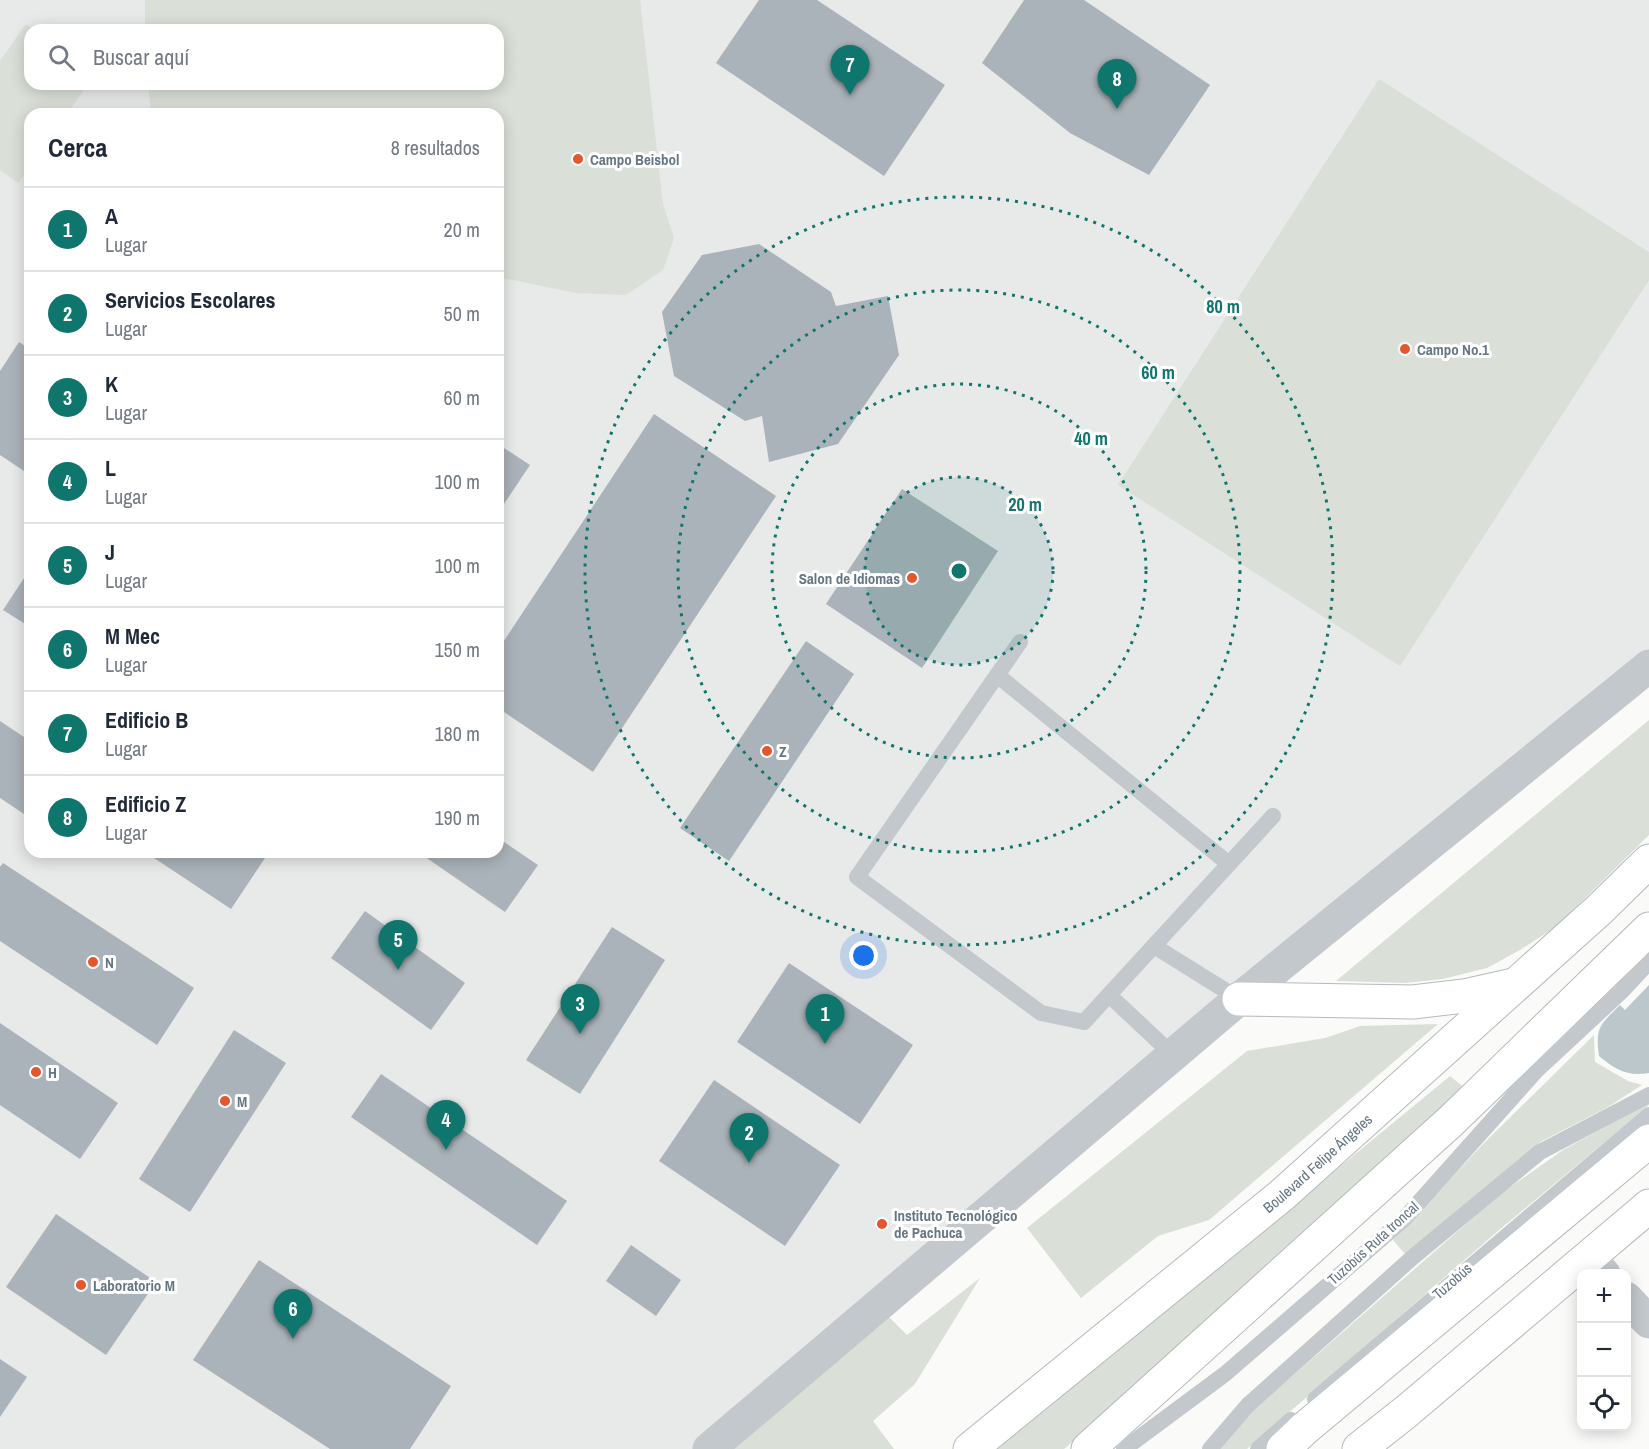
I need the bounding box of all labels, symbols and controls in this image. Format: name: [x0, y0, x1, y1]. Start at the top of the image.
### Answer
search box: [24, 24, 504, 90]
icon: search: [45, 41, 78, 74]
text: Buscar aquí: [93, 42, 189, 72]
pin: 7: [830, 46, 870, 95]
pin: 8: [1098, 60, 1136, 109]
text: Cerca: [48, 130, 107, 165]
text: 8 resultados: [391, 134, 480, 161]
place label: Campo Beisbol: [590, 149, 680, 170]
marker: Campo Beisbol: [571, 152, 585, 166]
text: A: [105, 201, 118, 231]
text: 1: [63, 216, 72, 243]
text: 20 m: [444, 216, 480, 243]
text: Lugar: [105, 231, 147, 258]
text: Servicios Escolares: [105, 285, 276, 315]
text: 80 m: [1206, 294, 1240, 319]
text: 2: [63, 300, 72, 327]
text: 50 m: [444, 300, 480, 327]
text: Lugar: [105, 315, 147, 342]
place label: Campo No.1: [1417, 339, 1489, 360]
marker: Campo No.1: [1398, 342, 1412, 356]
text: 60 m: [1141, 360, 1175, 385]
text: K: [105, 369, 118, 399]
text: 3: [63, 384, 72, 411]
text: 60 m: [444, 384, 480, 411]
text: Lugar: [105, 399, 147, 426]
text: 40 m: [1074, 426, 1108, 451]
text: L: [105, 453, 116, 483]
text: 4: [63, 468, 72, 495]
text: 100 m: [434, 468, 480, 495]
text: Lugar: [105, 483, 147, 510]
text: 20 m: [1008, 492, 1042, 517]
text: J: [105, 537, 115, 567]
text: 5: [63, 552, 72, 579]
text: 100 m: [434, 552, 480, 579]
centre of rings: [949, 561, 969, 581]
text: Lugar: [105, 567, 147, 594]
place label: Salon de Idiomas: [799, 568, 900, 589]
marker: Salon de Idiomas: [905, 571, 919, 585]
text: M Mec: [105, 621, 160, 651]
text: 6: [63, 636, 72, 663]
text: 150 m: [434, 636, 480, 663]
text: Lugar: [105, 651, 147, 678]
text: Edificio B: [105, 705, 188, 735]
text: 7: [63, 720, 72, 747]
text: 180 m: [434, 720, 480, 747]
text: Lugar: [105, 735, 147, 762]
place label: Z: [779, 741, 787, 762]
marker: Z: [760, 744, 774, 758]
text: Edificio Z: [105, 789, 186, 819]
text: 8: [63, 804, 72, 831]
text: 190 m: [434, 804, 480, 831]
text: Lugar: [105, 819, 147, 846]
pin: 5: [378, 920, 418, 970]
your location: [849, 941, 878, 970]
place label: N: [105, 952, 114, 973]
marker: N: [86, 955, 100, 969]
pin: 3: [560, 984, 600, 1034]
pin: 1: [806, 994, 844, 1044]
place label: H: [48, 1062, 57, 1083]
marker: H: [29, 1065, 43, 1079]
place label: M: [237, 1091, 247, 1112]
marker: M: [218, 1094, 232, 1108]
pin: 4: [426, 1100, 466, 1150]
street label: Boulevard Felipe Ángeles: [1258, 1109, 1376, 1217]
pin: 2: [730, 1114, 768, 1163]
street label: Tuzobús Ruta troncal: [1323, 1196, 1423, 1290]
place label: Instituto Tecnológico de Pachuca: [894, 1205, 1017, 1243]
marker: Instituto Tecnológico de Pachuca: [875, 1217, 889, 1231]
street label: Tuzobús: [1428, 1258, 1476, 1304]
map controls: [1577, 1269, 1631, 1431]
button: +: [1577, 1269, 1631, 1323]
place label: Laboratorio M: [93, 1275, 175, 1296]
marker: Laboratorio M: [74, 1278, 88, 1292]
pin: 6: [274, 1290, 312, 1339]
button: −: [1577, 1323, 1631, 1377]
button: locate: [1577, 1377, 1631, 1431]

